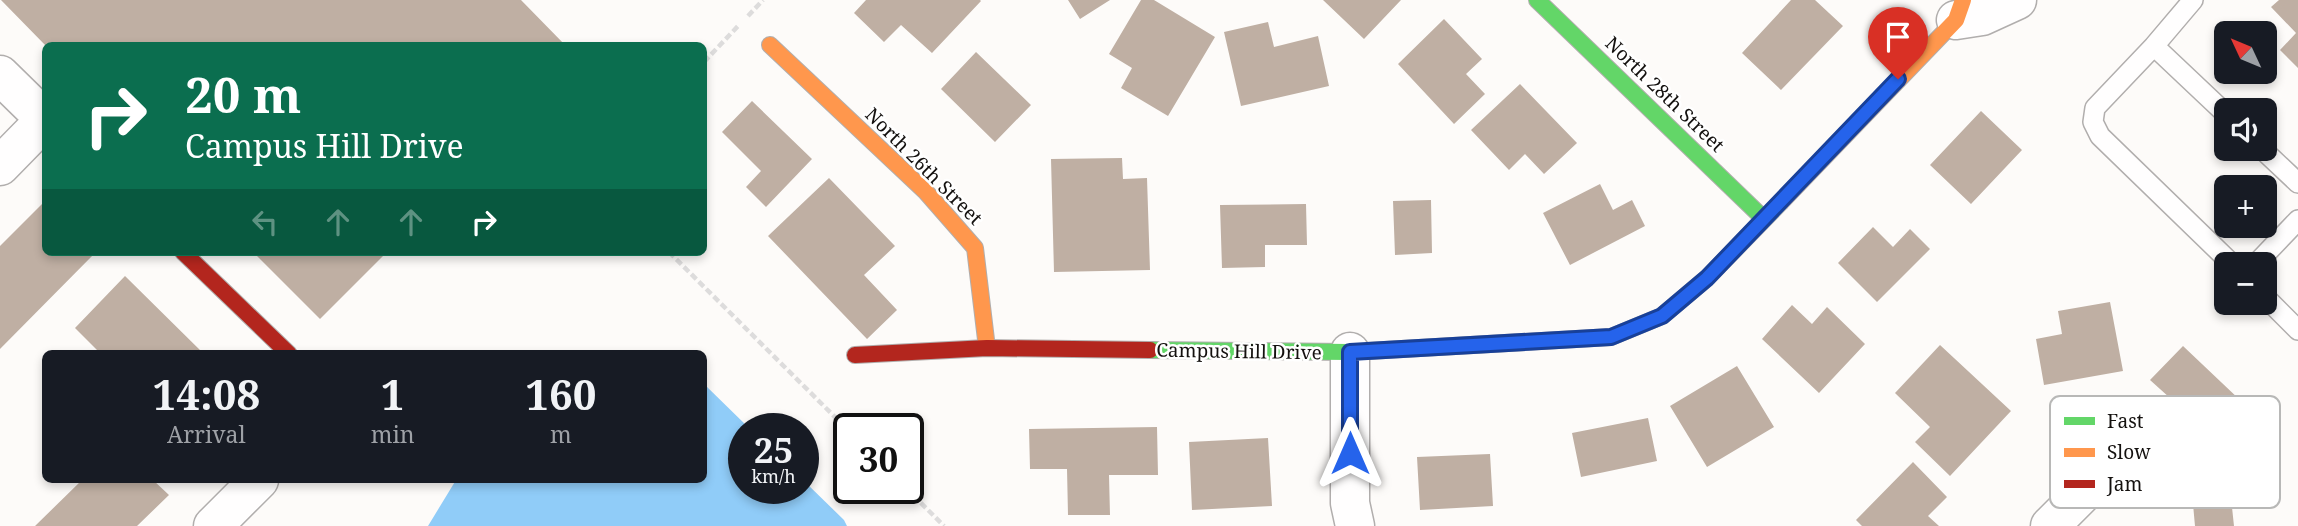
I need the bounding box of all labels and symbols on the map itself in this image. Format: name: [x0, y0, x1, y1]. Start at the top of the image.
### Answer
pin: [1868, 7, 1928, 79]
north arrow: [2214, 21, 2277, 84]
street label: North 28th Street: [1600, 30, 1730, 158]
street label: North 26th Street: [860, 102, 989, 231]
street label: Campus Hill Drive: [1156, 337, 1322, 365]
legend: [2050, 396, 2280, 508]
text: Fast: [2107, 408, 2144, 434]
speed limit sign: 30: [833, 413, 924, 504]
position arrow: [1313, 416, 1387, 490]
text: Slow: [2107, 439, 2151, 465]
text: Jam: [2106, 471, 2142, 497]

